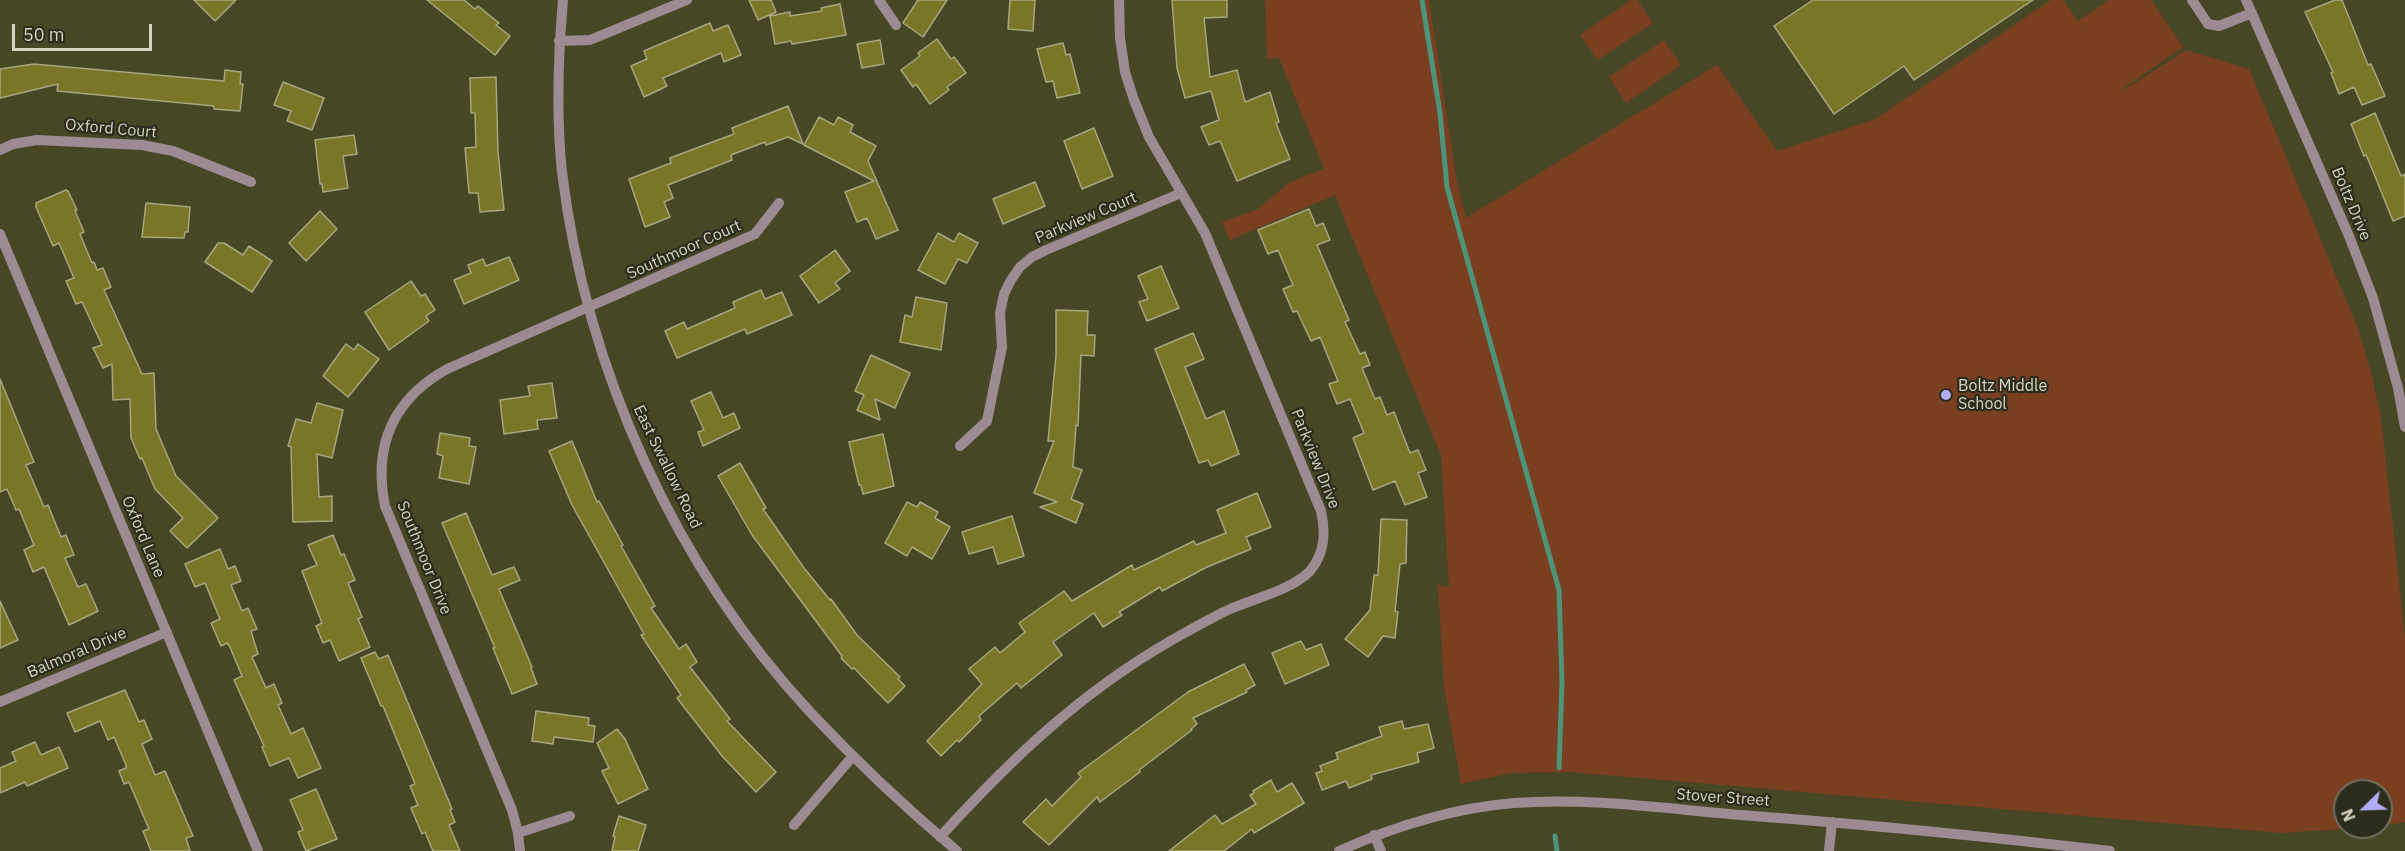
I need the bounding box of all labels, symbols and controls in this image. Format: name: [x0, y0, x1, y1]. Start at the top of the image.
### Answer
scale bar: [15, 12, 154, 50]
text: 50 m: [23, 23, 65, 46]
street label: Oxford Court: [64, 115, 158, 143]
street label: Boltz Drive: [2327, 165, 2375, 243]
street label: Parkview Court: [1032, 188, 1140, 248]
street label: Southmoor Court: [624, 216, 744, 284]
place label: Boltz Middle School: [1958, 376, 2047, 414]
marker: Boltz Middle School: [1939, 388, 1953, 402]
street label: East Swallow Road: [629, 402, 705, 532]
street label: Parkview Drive: [1286, 406, 1344, 512]
street label: Oxford Lane: [117, 493, 169, 581]
street label: Southmoor Drive: [392, 498, 456, 618]
street label: Balmoral Drive: [25, 623, 129, 683]
north arrow: [2333, 779, 2393, 839]
street label: Stover Street: [1676, 785, 1770, 811]
text: N: [2337, 806, 2360, 824]

